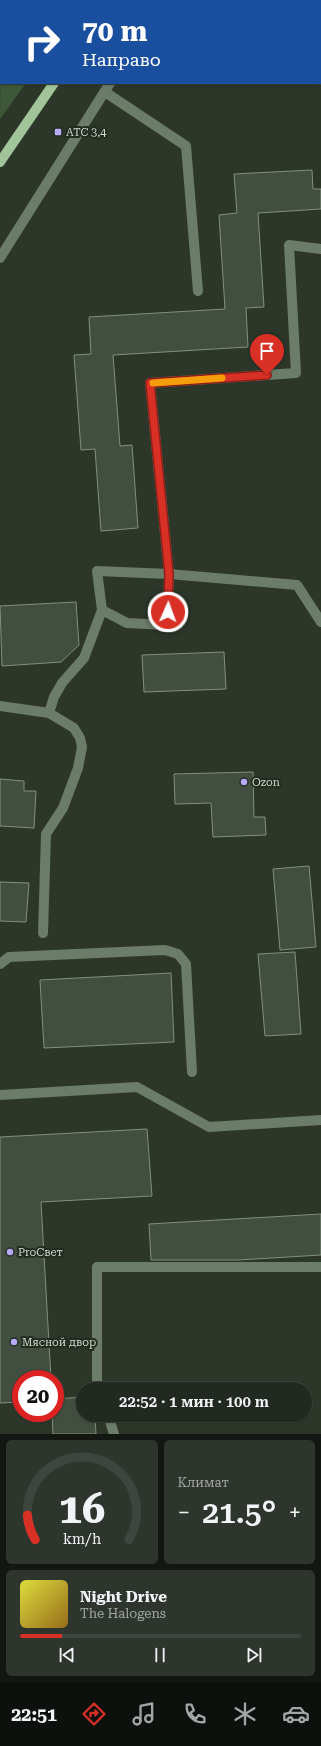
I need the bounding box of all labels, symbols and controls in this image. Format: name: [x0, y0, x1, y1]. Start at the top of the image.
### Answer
text: 70 m: [82, 15, 147, 48]
icon: right: [16, 16, 68, 68]
text: Направо: [82, 49, 161, 70]
place label: АТС 3,4: [66, 126, 107, 139]
marker: АТС 3,4: [53, 127, 63, 137]
pin: [250, 334, 284, 375]
icon: arrive: [256, 340, 278, 362]
position arrow: [147, 591, 189, 633]
place label: Ozon: [252, 776, 280, 789]
marker: Ozon: [239, 777, 249, 787]
place label: ProСвет: [18, 1246, 63, 1259]
marker: ProСвет: [5, 1247, 15, 1257]
place label: Мясной двор: [22, 1336, 96, 1349]
marker: Мясной двор: [9, 1337, 19, 1347]
speed limit sign: 20: [12, 1370, 64, 1422]
text: 22:52 · 1 мин · 100 m: [119, 1393, 269, 1411]
text: Климат: [178, 1475, 229, 1490]
text: 16: [58, 1484, 105, 1533]
text: 21.5°: [202, 1495, 276, 1530]
text: −: [178, 1500, 190, 1525]
text: +: [289, 1500, 301, 1525]
text: km/h: [63, 1531, 101, 1547]
text: Night Drive: [80, 1588, 167, 1606]
text: The Halogens: [80, 1606, 166, 1621]
icon: previous: [56, 1644, 78, 1666]
icon: pause: [149, 1644, 171, 1666]
icon: next: [243, 1644, 265, 1666]
icon: directions: [80, 1700, 108, 1728]
icon: music: [130, 1700, 158, 1728]
icon: phone: [181, 1700, 209, 1728]
icon: climate: [231, 1700, 259, 1728]
icon: car: [282, 1700, 310, 1728]
text: 22:51: [11, 1704, 57, 1725]

